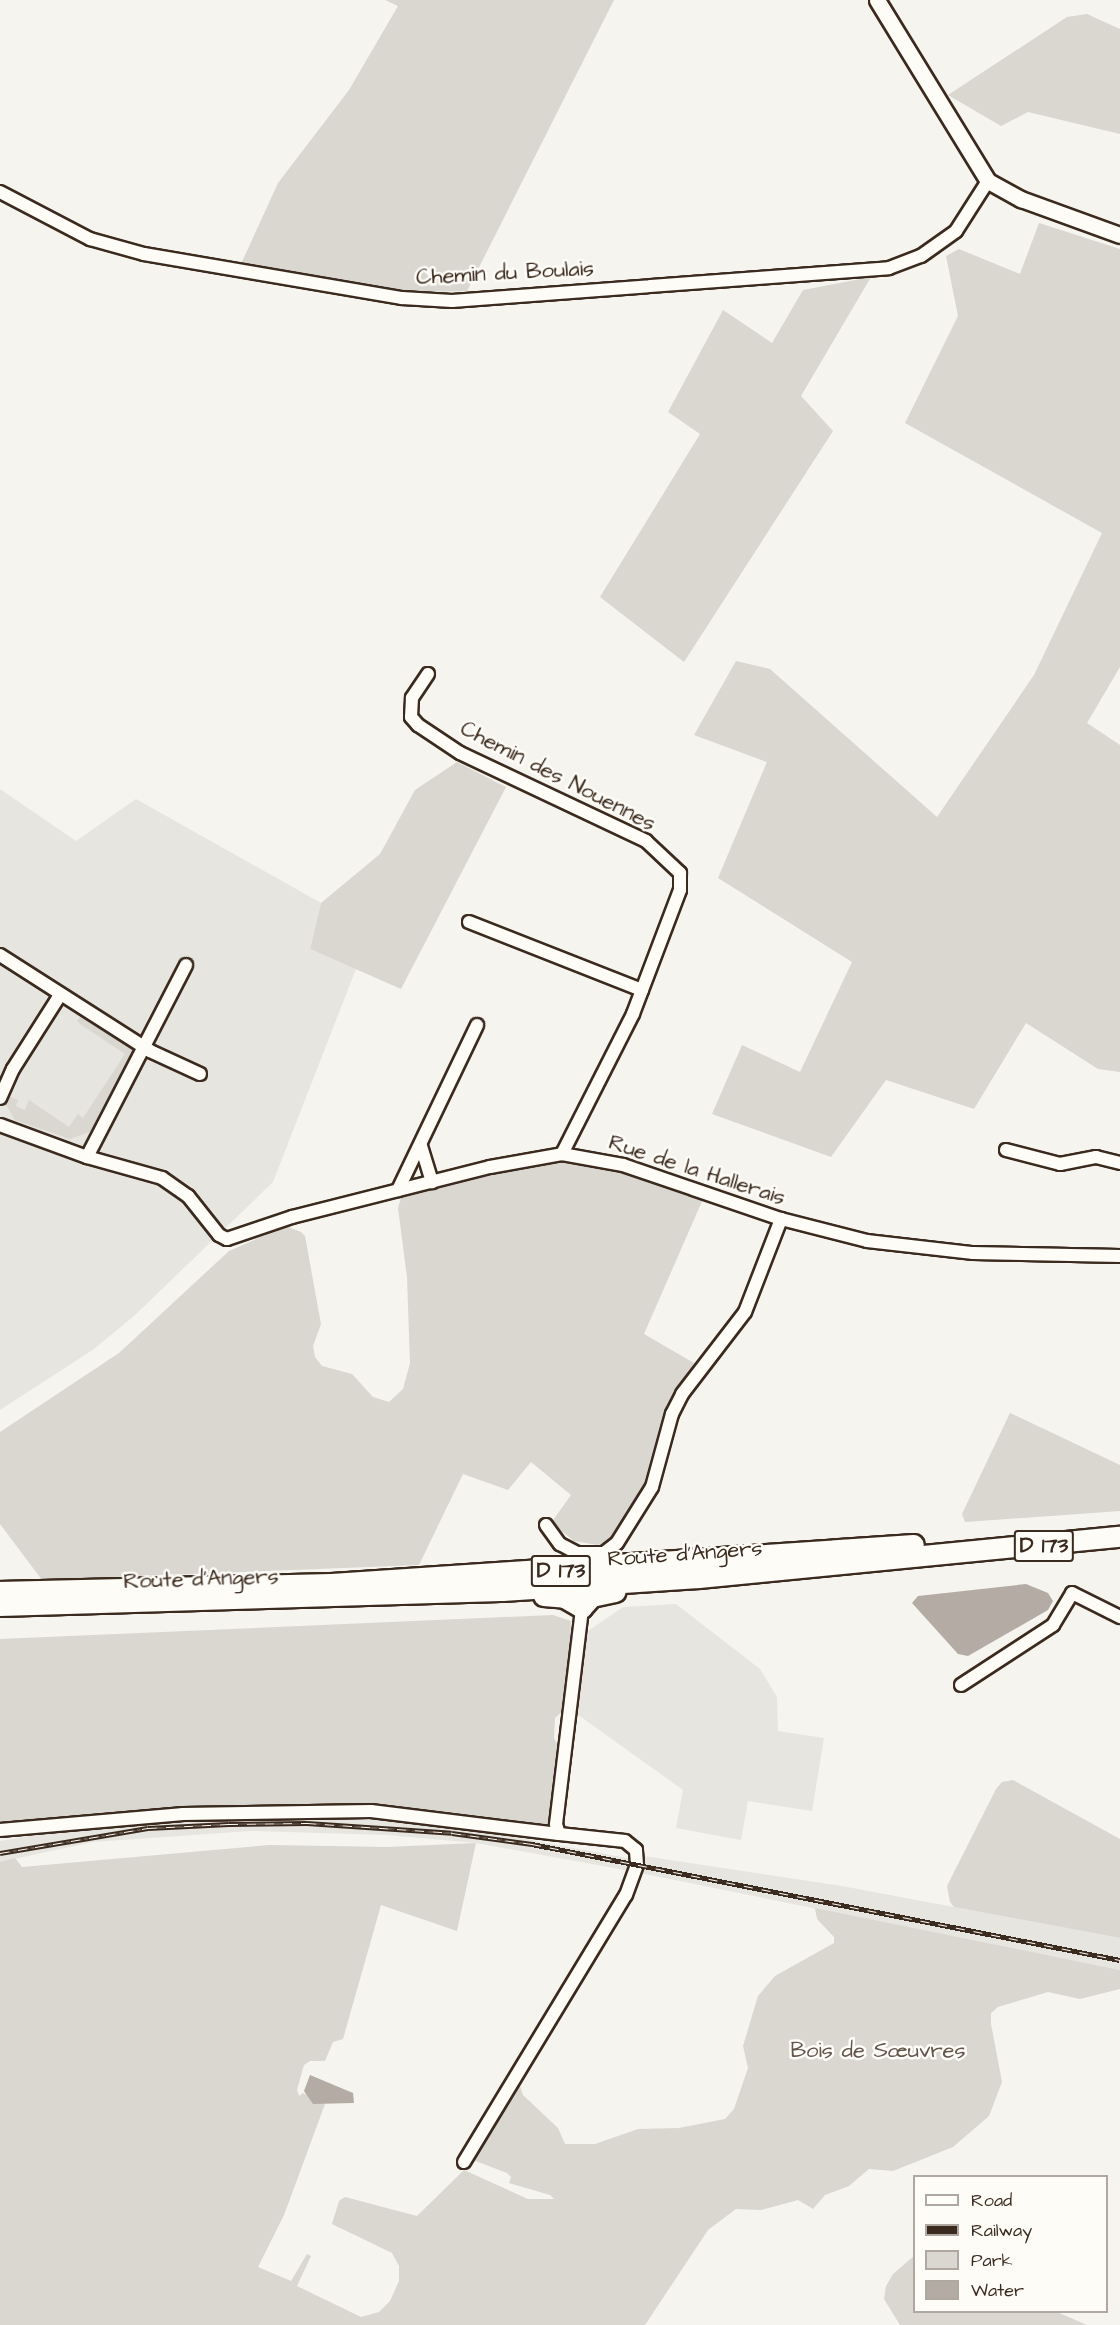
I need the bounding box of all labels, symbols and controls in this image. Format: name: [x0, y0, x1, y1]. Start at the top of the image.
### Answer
street label: Chemin du Boulais: [415, 255, 595, 291]
street label: Chemin des Nouennes: [456, 715, 660, 837]
street label: Rue de la Hallerais: [605, 1129, 789, 1211]
road number: D 173: [1012, 1528, 1076, 1564]
street label: Route d'Angers: [607, 1535, 763, 1573]
road number: D 173: [530, 1553, 592, 1589]
street label: Route d'Angers: [123, 1563, 279, 1595]
park label: Bois de Sœuvres: [790, 2038, 966, 2064]
legend: [913, 2175, 1108, 2313]
text: Road: [971, 2188, 1012, 2213]
text: Railway: [971, 2218, 1032, 2243]
text: Park: [971, 2248, 1013, 2273]
text: Water: [971, 2278, 1024, 2303]

